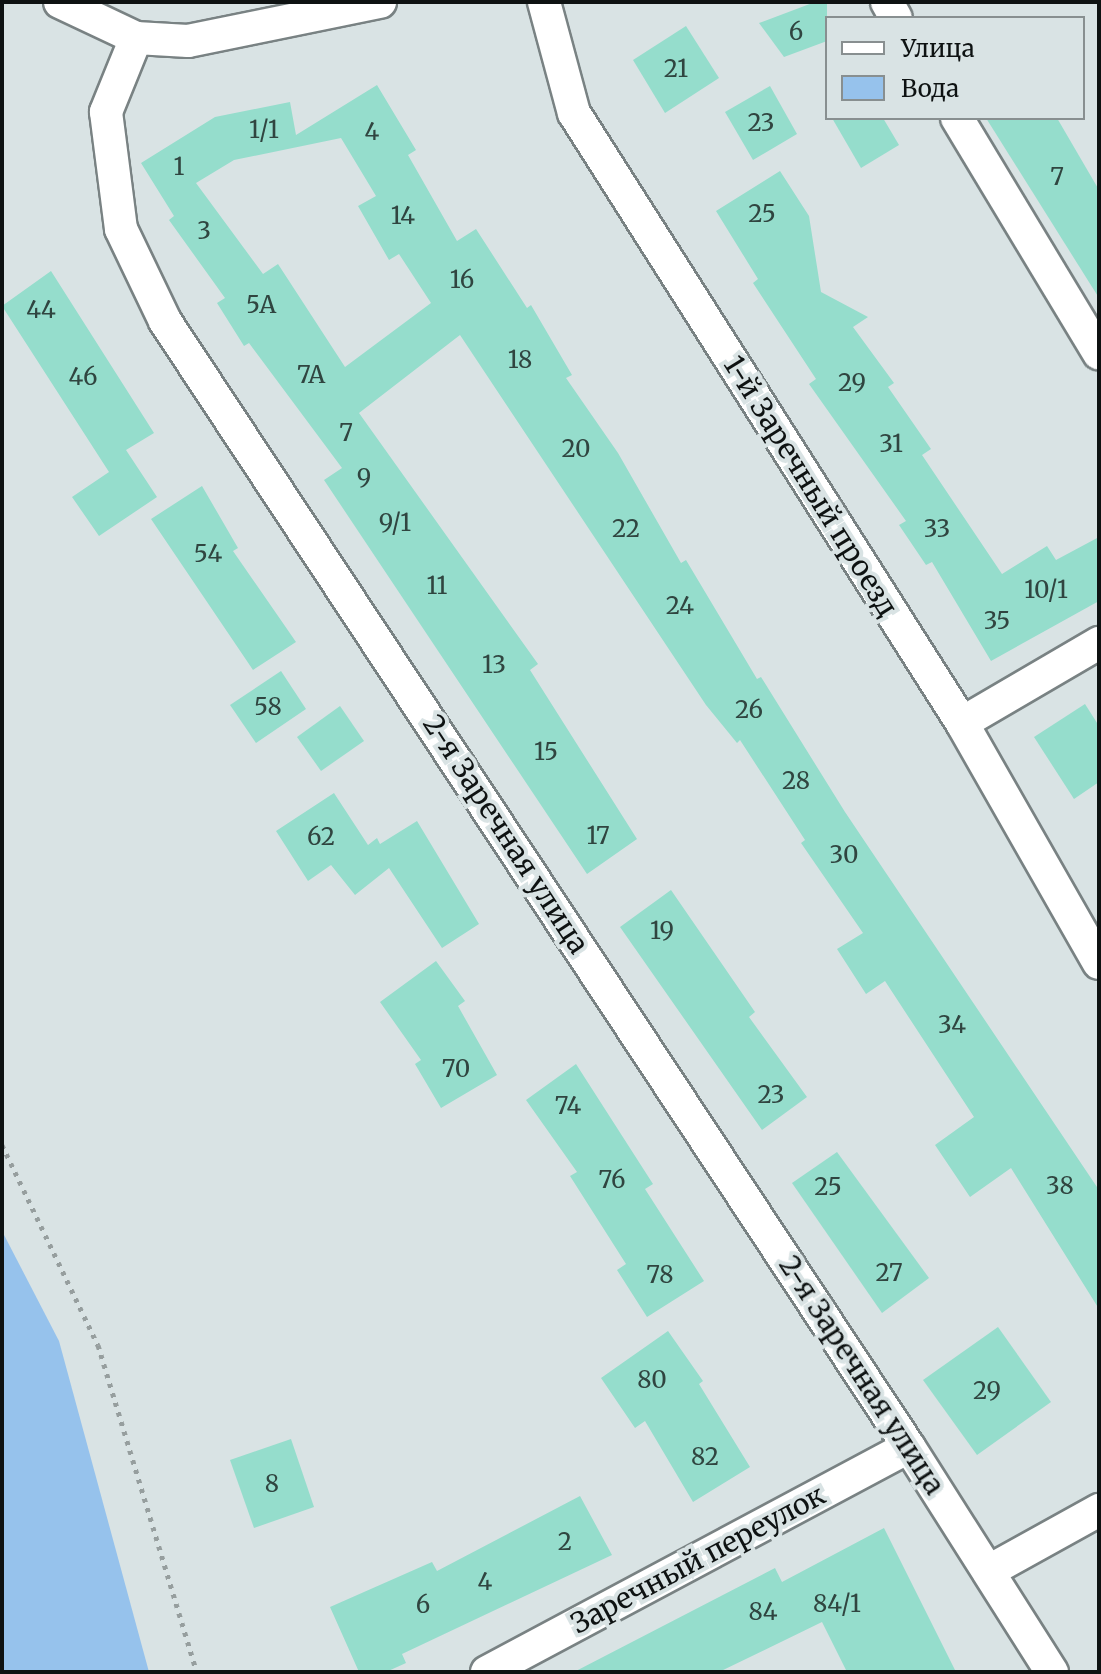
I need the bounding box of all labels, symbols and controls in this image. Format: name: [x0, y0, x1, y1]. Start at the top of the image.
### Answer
legend: [825, 16, 1085, 120]
house number: 6: [789, 18, 803, 46]
text: Улица: [901, 33, 975, 64]
house number: 21: [664, 55, 688, 83]
text: Вода: [901, 73, 959, 104]
house number: 23: [747, 109, 775, 137]
house number: 1/1: [249, 116, 279, 144]
house number: 4: [365, 118, 379, 146]
house number: 1: [174, 153, 184, 181]
house number: 7: [1050, 163, 1064, 191]
house number: 25: [748, 200, 776, 228]
house number: 14: [391, 202, 415, 230]
house number: 3: [197, 217, 211, 245]
house number: 16: [450, 266, 474, 294]
house number: 5А: [246, 291, 276, 319]
house number: 44: [26, 296, 56, 324]
house number: 18: [508, 346, 532, 374]
street label: 1-й Заречный проезд: [717, 349, 905, 623]
house number: 7А: [297, 361, 325, 389]
house number: 46: [68, 363, 98, 391]
house number: 29: [838, 369, 866, 397]
house number: 7: [339, 419, 353, 447]
house number: 31: [879, 430, 903, 458]
house number: 20: [561, 435, 591, 463]
house number: 9: [357, 464, 371, 492]
house number: 9/1: [379, 509, 411, 537]
house number: 22: [612, 515, 640, 543]
house number: 33: [924, 515, 950, 543]
house number: 54: [194, 540, 222, 568]
house number: 11: [427, 572, 447, 600]
house number: 10/1: [1024, 576, 1068, 604]
house number: 24: [666, 592, 694, 620]
house number: 35: [984, 607, 1010, 635]
house number: 13: [482, 651, 506, 679]
house number: 58: [254, 693, 282, 721]
house number: 26: [735, 696, 763, 724]
street label: 2-я Заречная улица: [416, 708, 596, 960]
house number: 15: [534, 738, 558, 766]
house number: 28: [782, 767, 810, 795]
house number: 17: [586, 822, 610, 850]
house number: 62: [307, 823, 335, 851]
house number: 30: [830, 841, 858, 869]
house number: 19: [650, 917, 674, 945]
house number: 34: [938, 1011, 966, 1039]
house number: 70: [442, 1055, 470, 1083]
house number: 23: [757, 1081, 785, 1109]
house number: 74: [555, 1092, 581, 1120]
house number: 76: [599, 1166, 625, 1194]
house number: 38: [1046, 1172, 1074, 1200]
house number: 25: [814, 1173, 842, 1201]
street label: 2-я Заречная улица: [772, 1249, 952, 1501]
house number: 27: [875, 1259, 903, 1287]
house number: 78: [646, 1261, 674, 1289]
house number: 80: [637, 1366, 667, 1394]
house number: 29: [973, 1377, 1001, 1405]
house number: 82: [691, 1443, 719, 1471]
house number: 8: [265, 1470, 279, 1498]
street label: Заречный переулок: [565, 1478, 831, 1640]
house number: 2: [558, 1528, 572, 1556]
house number: 4: [478, 1568, 492, 1596]
house number: 84/1: [813, 1590, 861, 1618]
house number: 6: [416, 1591, 430, 1619]
house number: 84: [749, 1598, 777, 1626]

